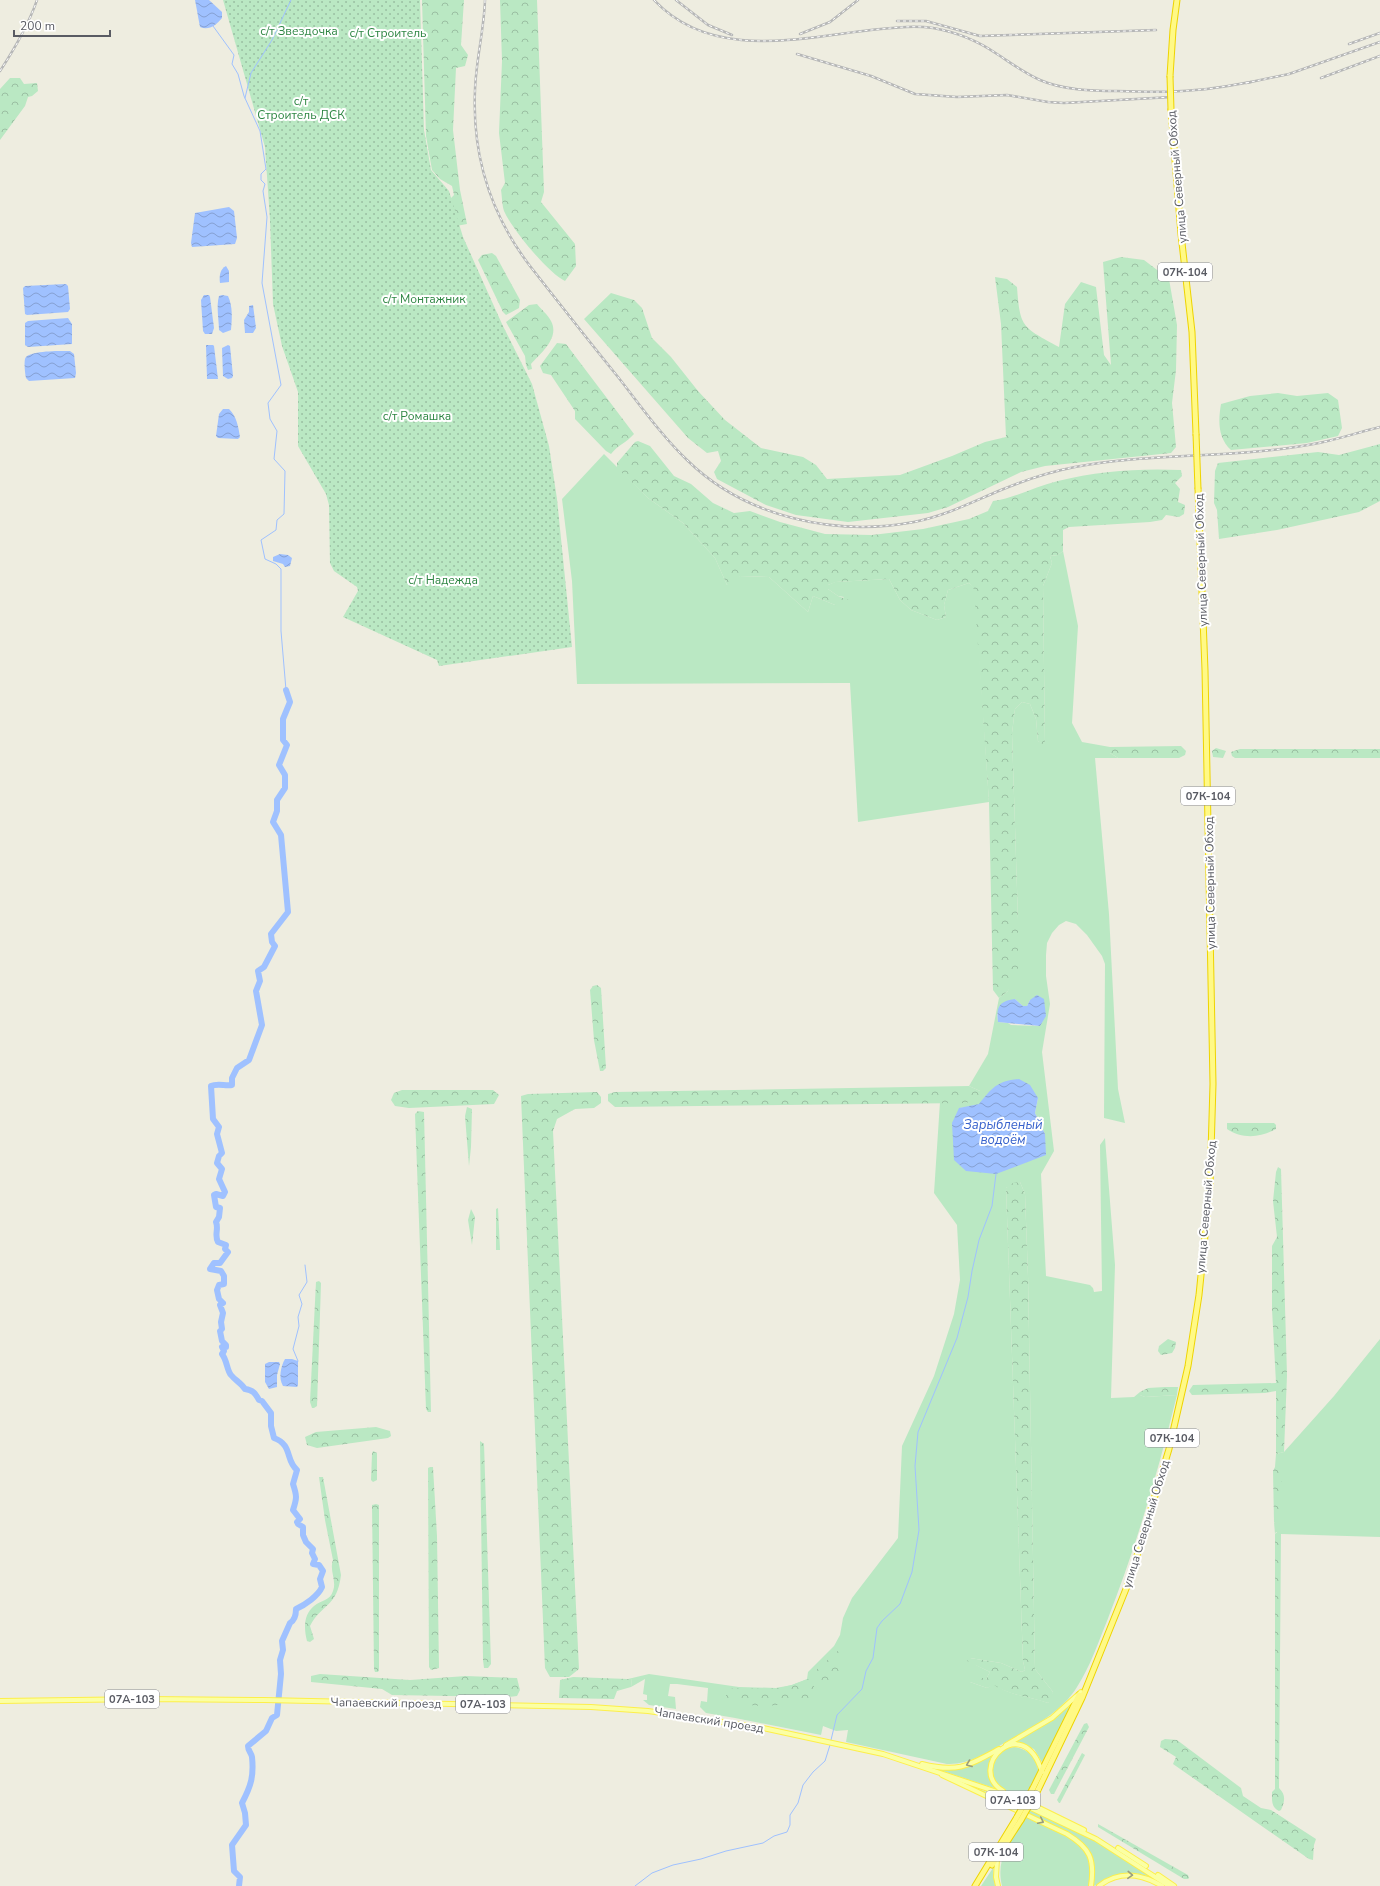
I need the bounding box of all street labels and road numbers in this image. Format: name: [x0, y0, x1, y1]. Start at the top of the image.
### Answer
street label: улица Северный Обход: [1163, 110, 1191, 244]
road number: 07К-104: [1158, 263, 1212, 281]
street label: улица Северный Обход: [1191, 493, 1211, 627]
road number: 07К-104: [1181, 787, 1235, 805]
street label: улица Северный Обход: [1201, 816, 1219, 950]
street label: улица Северный Обход: [1192, 1140, 1220, 1274]
road number: 07К-104: [1145, 1429, 1199, 1447]
street label: улица Северный Обход: [1119, 1458, 1173, 1590]
road number: 07А-103: [105, 1690, 159, 1708]
street label: Чапаевский проезд: [330, 1694, 442, 1712]
road number: 07А-103: [456, 1695, 510, 1713]
street label: Чапаевский проезд: [653, 1703, 765, 1737]
road number: 07А-103: [986, 1791, 1040, 1809]
road number: 07К-104: [969, 1843, 1023, 1861]

